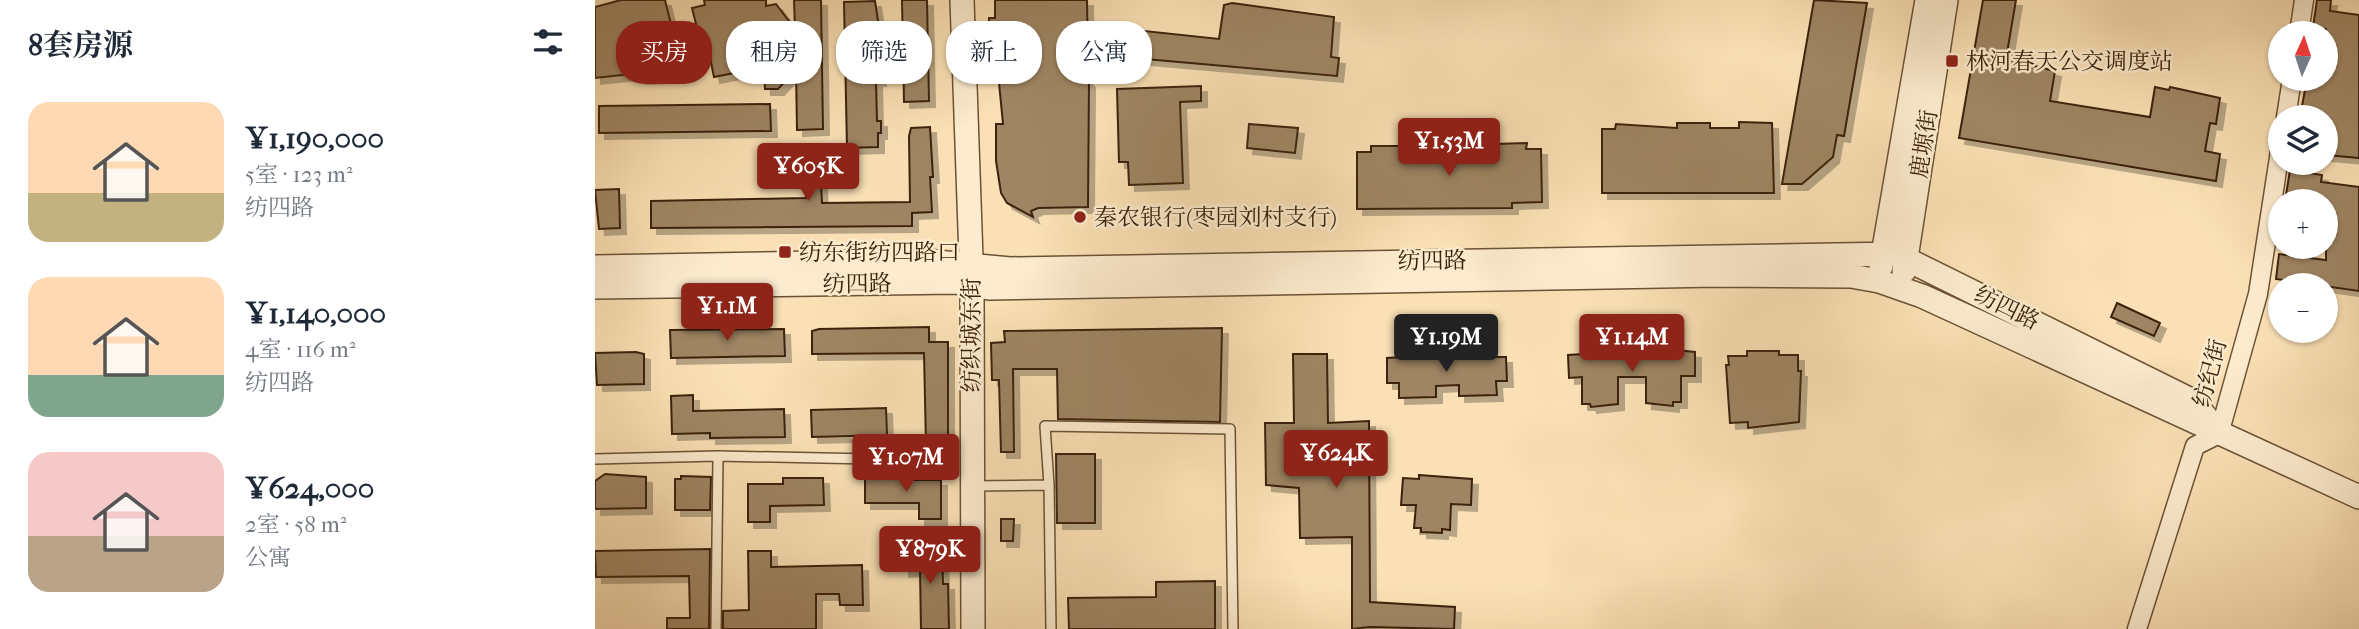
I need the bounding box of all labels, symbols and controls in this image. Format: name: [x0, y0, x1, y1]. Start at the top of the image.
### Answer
chip: 买房: [616, 21, 712, 84]
chip: 租房: [726, 21, 822, 84]
chip: 筛选: [836, 21, 932, 84]
chip: 新上: [946, 21, 1042, 84]
chip: 公寓: [1056, 21, 1152, 84]
north arrow: [2268, 21, 2338, 91]
map controls: [2268, 21, 2338, 343]
icon: filters: [529, 23, 567, 61]
text: 8套房源: [28, 28, 133, 63]
place label: 林河春天公交调度站: [1966, 48, 2173, 75]
marker: 林河春天公交调度站: [1944, 53, 1960, 69]
button: layers: [2268, 105, 2338, 175]
street label: 鹿塬街: [1905, 108, 1943, 180]
pin: ¥1.53M: [1392, 118, 1506, 178]
text: ¥1,190,000: [245, 121, 384, 156]
text: ¥1.53M: [1414, 127, 1484, 154]
icon: home: [84, 130, 168, 214]
pin: ¥605K: [759, 144, 857, 203]
text: ¥605K: [773, 152, 843, 179]
text: 5室 · 123 m²: [245, 161, 352, 188]
button: +: [2268, 189, 2338, 259]
text: 纺四路: [245, 194, 314, 221]
place label: 秦农银行(枣园刘村支行): [1094, 204, 1337, 231]
marker: 秦农银行(枣园刘村支行): [1072, 209, 1088, 225]
place label: 纺东街纺四路口: [799, 239, 960, 266]
marker: 纺东街纺四路口: [777, 244, 793, 260]
street label: 纺四路: [1397, 247, 1467, 275]
street label: 纺四路: [822, 270, 892, 298]
button: −: [2268, 273, 2338, 343]
street label: 纺织城东街: [958, 278, 985, 393]
street label: 纺四路: [1970, 281, 2044, 335]
pin: ¥1.1M: [678, 284, 776, 343]
text: ¥1.1M: [697, 292, 757, 319]
text: ¥1,140,000: [245, 296, 386, 331]
icon: home: [84, 305, 168, 389]
pin: ¥1.19M: [1389, 314, 1503, 374]
pin: ¥1.14M: [1575, 314, 1689, 374]
text: ¥1.19M: [1410, 323, 1482, 350]
text: ¥1.14M: [1595, 323, 1669, 350]
text: 4室 · 116 m²: [245, 336, 355, 363]
street label: 纺纪街: [2188, 336, 2232, 410]
text: 纺四路: [245, 369, 314, 396]
pin: ¥624K: [1287, 430, 1385, 490]
pin: ¥1.07M: [849, 434, 963, 494]
text: ¥624K: [1300, 439, 1372, 466]
text: ¥1.07M: [868, 443, 944, 470]
text: ¥624,000: [245, 471, 374, 506]
icon: home: [84, 480, 168, 564]
text: 2室 · 58 m²: [245, 511, 346, 538]
pin: ¥879K: [881, 526, 979, 586]
text: ¥879K: [895, 535, 965, 562]
text: 公寓: [245, 544, 291, 571]

